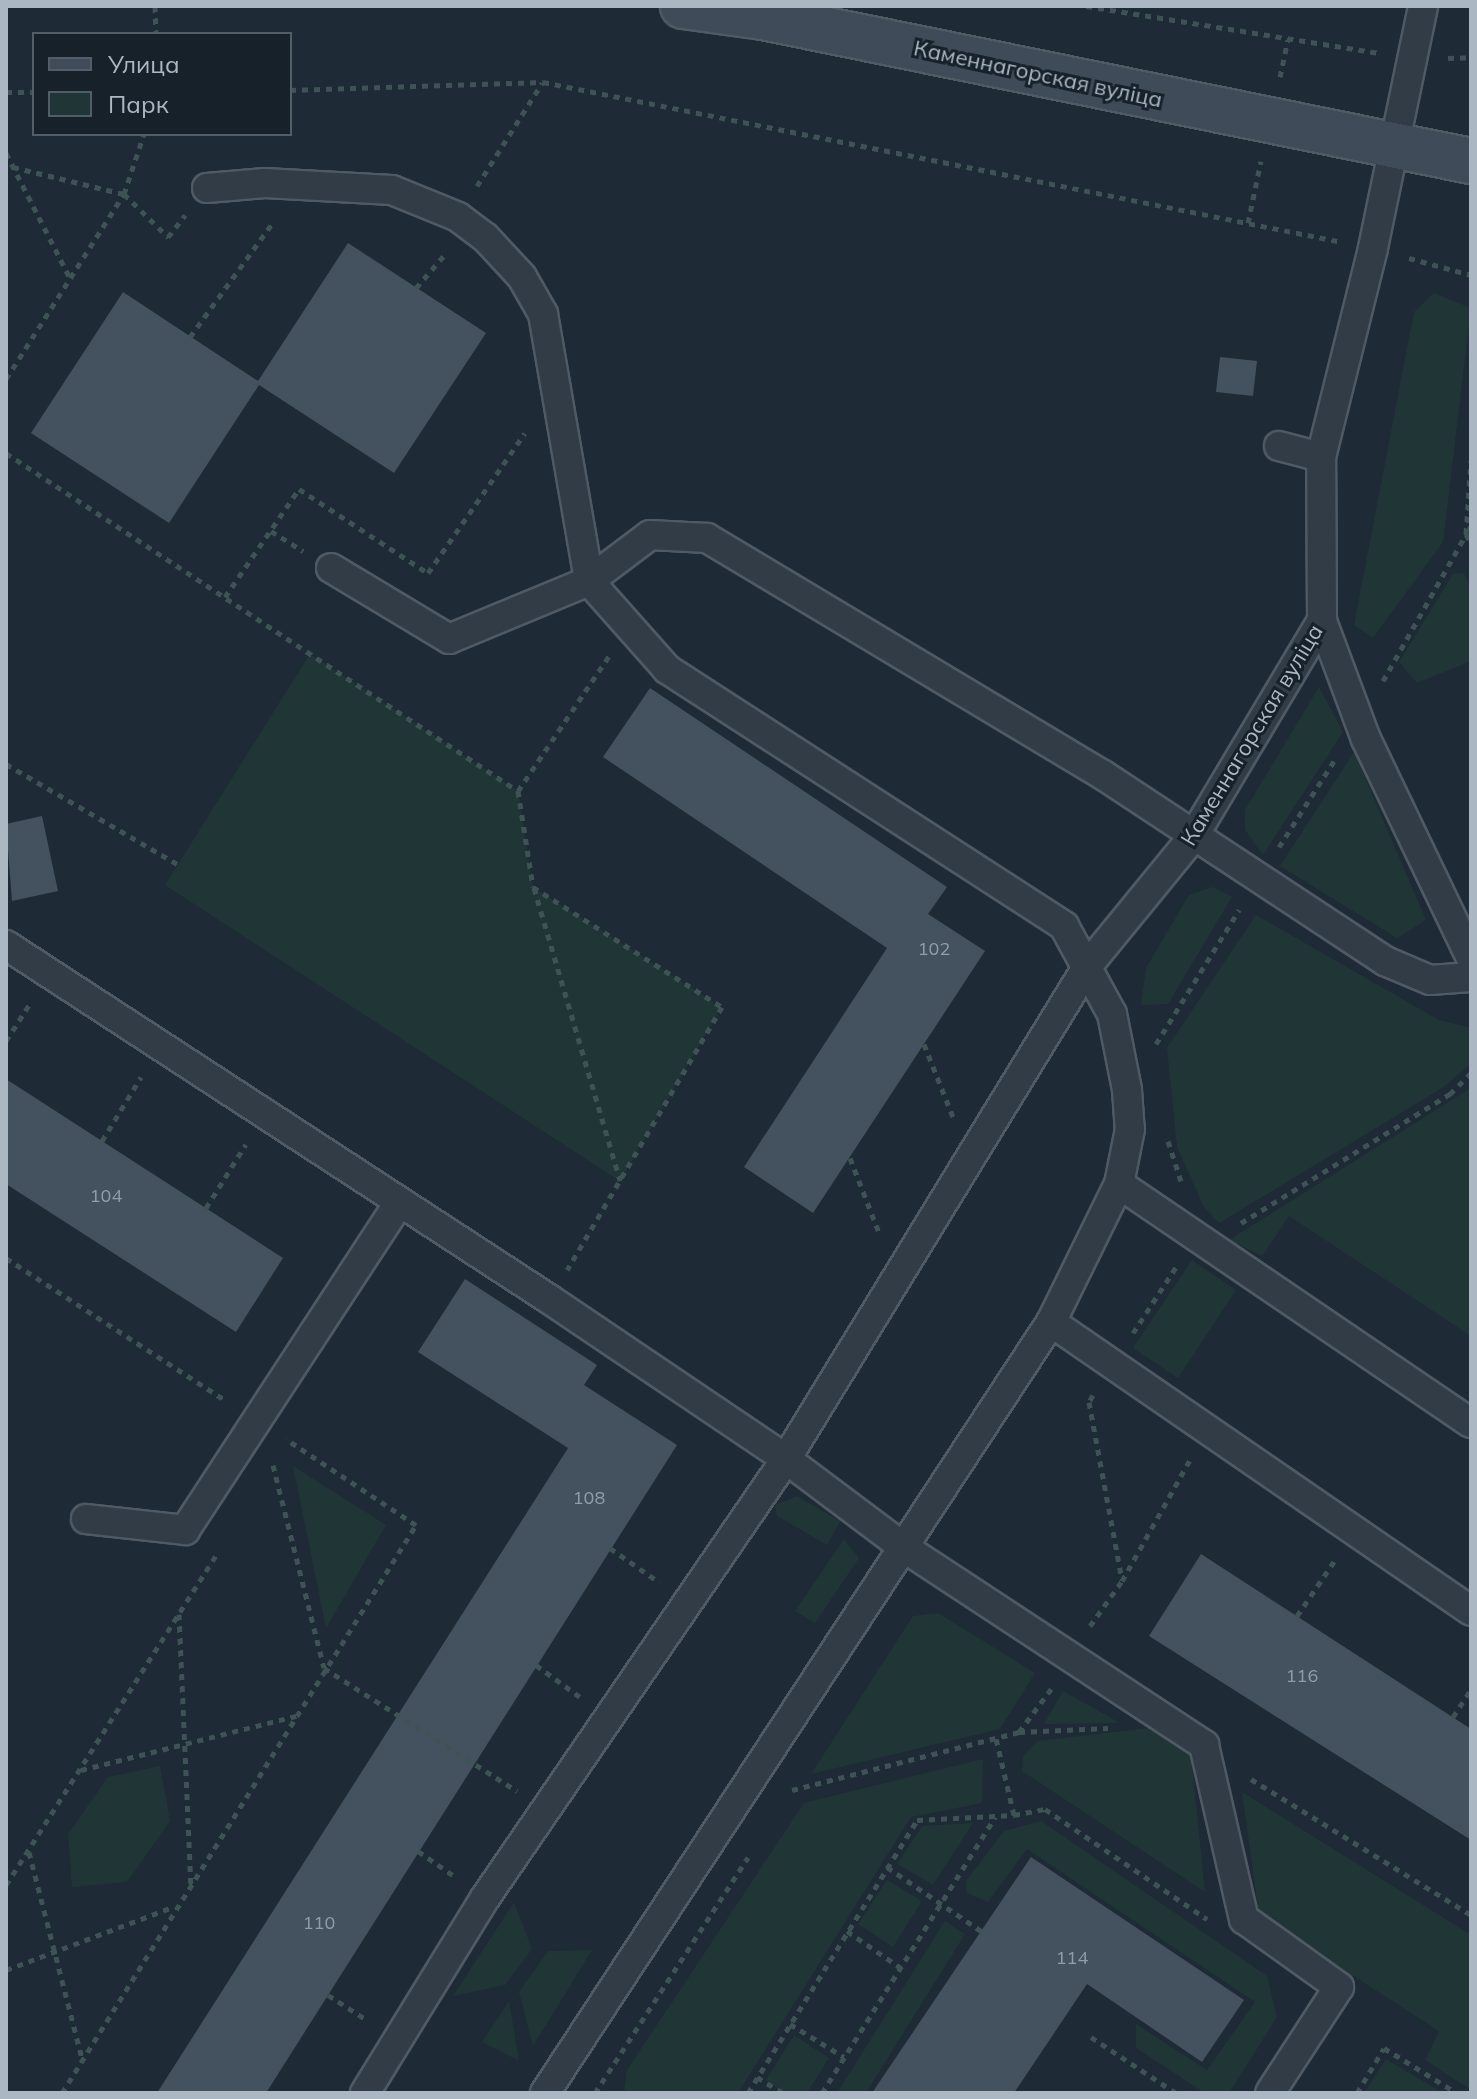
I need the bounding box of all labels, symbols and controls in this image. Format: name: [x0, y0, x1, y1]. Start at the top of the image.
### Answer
legend: [32, 32, 292, 136]
street label: Каменнагорская вуліца: [911, 35, 1165, 113]
text: Улица: [108, 49, 180, 79]
text: Парк: [108, 89, 169, 119]
street label: Каменнагорская вуліца: [1175, 620, 1329, 850]
house number: 102: [918, 938, 950, 960]
house number: 104: [90, 1185, 122, 1207]
house number: 108: [573, 1487, 605, 1509]
house number: 116: [1286, 1665, 1318, 1687]
house number: 110: [303, 1912, 335, 1934]
house number: 114: [1056, 1947, 1088, 1969]

